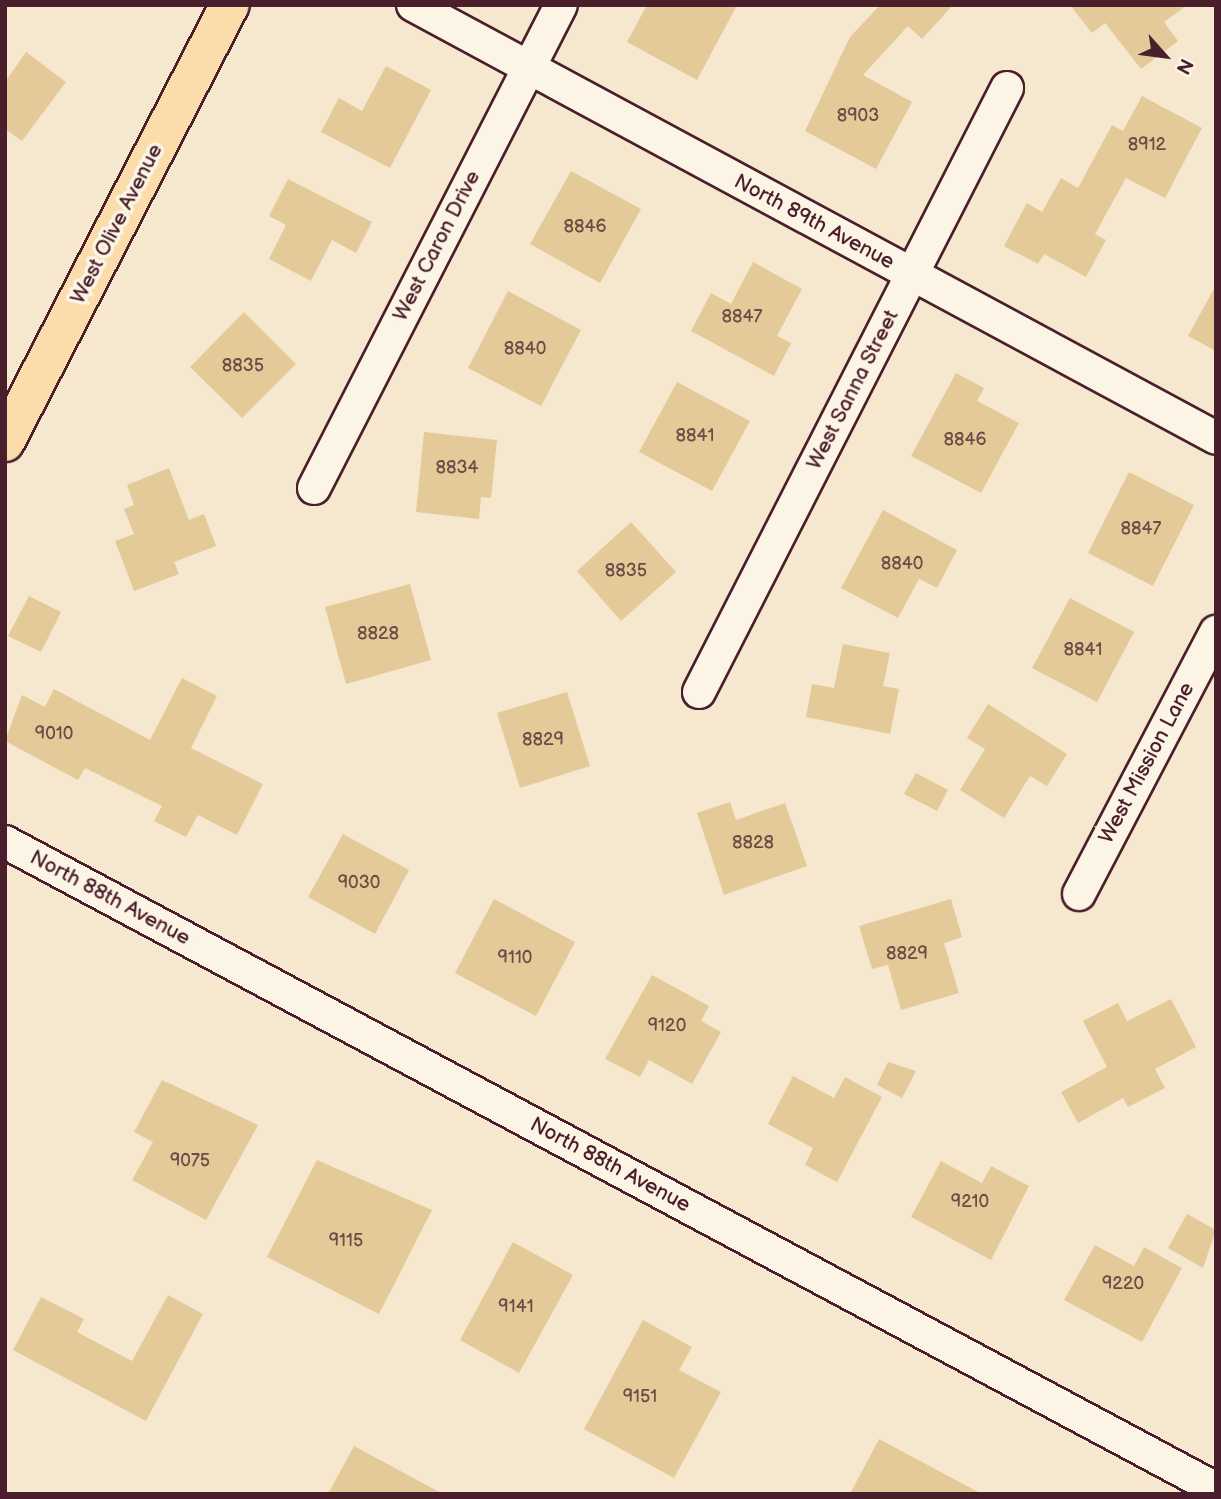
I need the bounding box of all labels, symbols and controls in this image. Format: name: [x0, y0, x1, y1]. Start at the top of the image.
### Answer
north arrow: [1130, 21, 1200, 91]
text: N: [1170, 54, 1197, 78]
house number: 8903: [837, 105, 879, 127]
house number: 8912: [1128, 134, 1166, 156]
street label: West Olive Avenue: [66, 140, 168, 308]
street label: West Caron Drive: [388, 166, 486, 326]
street label: North 89th Avenue: [730, 169, 898, 275]
house number: 8846: [564, 216, 606, 238]
house number: 8847: [722, 306, 762, 328]
street label: West Sanna Street: [802, 306, 904, 474]
house number: 8840: [504, 338, 546, 360]
house number: 8835: [222, 355, 264, 377]
house number: 8841: [676, 425, 714, 447]
house number: 8846: [944, 429, 986, 451]
house number: 8834: [435, 457, 479, 479]
house number: 8847: [1121, 518, 1161, 540]
house number: 8840: [881, 553, 923, 575]
house number: 8835: [605, 560, 647, 582]
house number: 8828: [357, 623, 399, 645]
house number: 8841: [1064, 639, 1102, 661]
street label: West Mission Lane: [1094, 678, 1200, 848]
house number: 9010: [35, 723, 73, 745]
house number: 8829: [522, 729, 564, 751]
house number: 8828: [732, 832, 774, 854]
street label: North 88th Avenue: [26, 845, 194, 951]
house number: 9030: [338, 872, 380, 894]
house number: 8829: [886, 943, 928, 965]
house number: 9110: [498, 947, 532, 969]
house number: 9120: [648, 1015, 686, 1037]
street label: North 88th Avenue: [526, 1112, 694, 1218]
house number: 9075: [170, 1150, 210, 1172]
house number: 9210: [951, 1191, 989, 1213]
house number: 9115: [329, 1230, 363, 1252]
house number: 9220: [1102, 1273, 1144, 1295]
house number: 9141: [498, 1296, 534, 1318]
house number: 9151: [623, 1386, 657, 1408]

